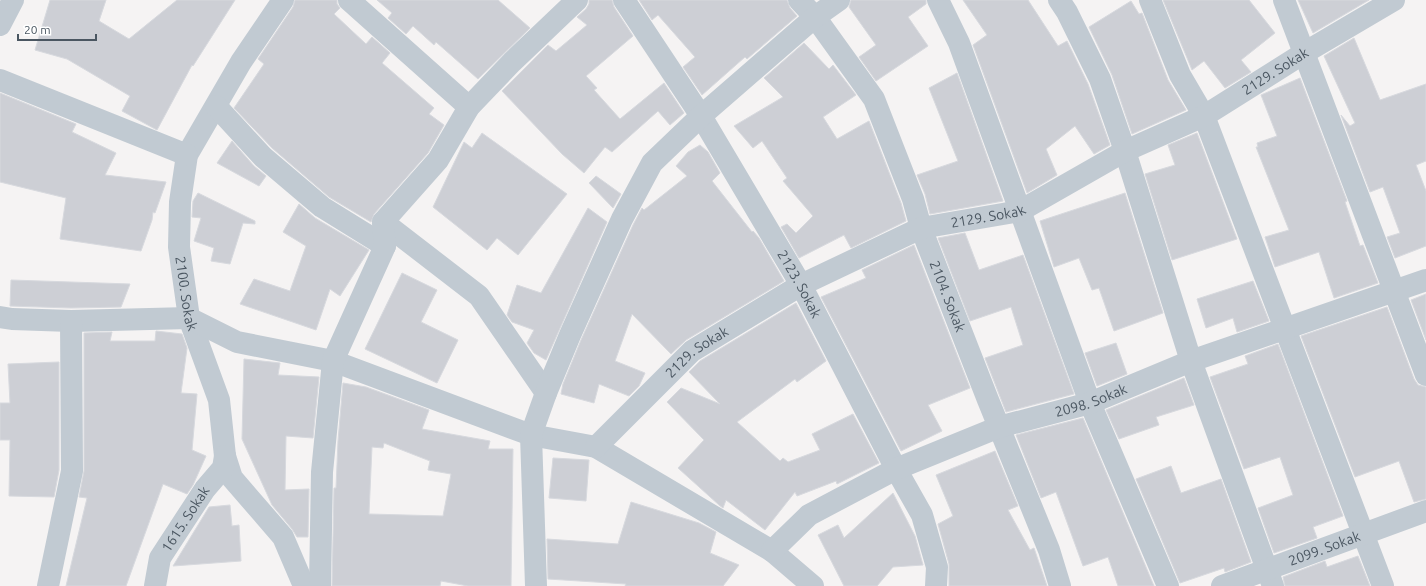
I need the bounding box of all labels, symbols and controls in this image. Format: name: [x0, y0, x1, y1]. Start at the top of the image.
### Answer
scale bar: [18, 16, 96, 42]
text: 20 m: [24, 23, 51, 36]
street label: 2129. Sokak: [1239, 44, 1311, 98]
street label: 2129. Sokak: [950, 202, 1028, 231]
street label: 2123. Sokak: [774, 247, 825, 321]
street label: 2100. Sokak: [172, 255, 201, 333]
street label: 2104. Sokak: [926, 258, 969, 334]
street label: 2129. Sokak: [662, 323, 731, 381]
street label: 2098. Sokak: [1053, 381, 1129, 420]
street label: 1615. Sokak: [158, 483, 213, 555]
street label: 2099. Sokak: [1286, 528, 1362, 569]

